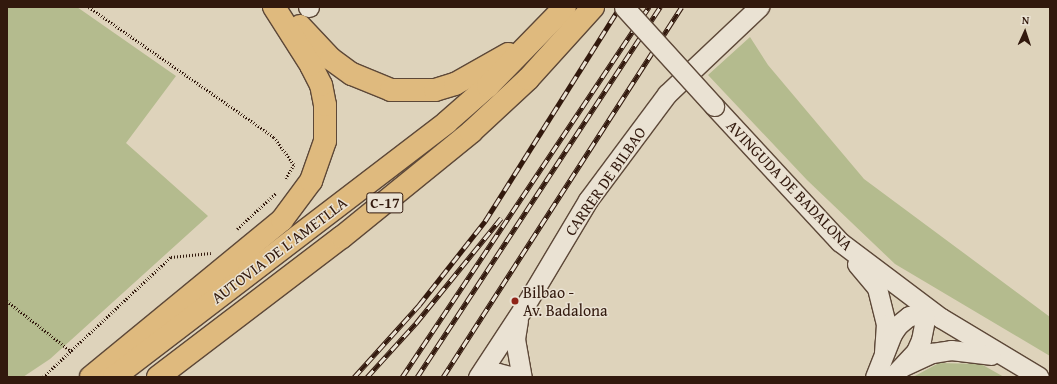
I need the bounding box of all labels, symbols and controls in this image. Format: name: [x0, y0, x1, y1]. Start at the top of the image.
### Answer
north arrow: [1005, 12, 1045, 52]
text: N: [1022, 12, 1030, 28]
street label: AVINGUDA DE BADALONA: [723, 116, 857, 254]
street label: CARRER DE BILBAO: [560, 123, 650, 239]
road number: C-17: [366, 190, 404, 216]
street label: AUTOVIA DE L'AMETLLA: [207, 193, 351, 307]
place label: Bilbao - Av. Badalona: [523, 282, 608, 320]
marker: Bilbao - Av. Badalona: [510, 296, 520, 306]

